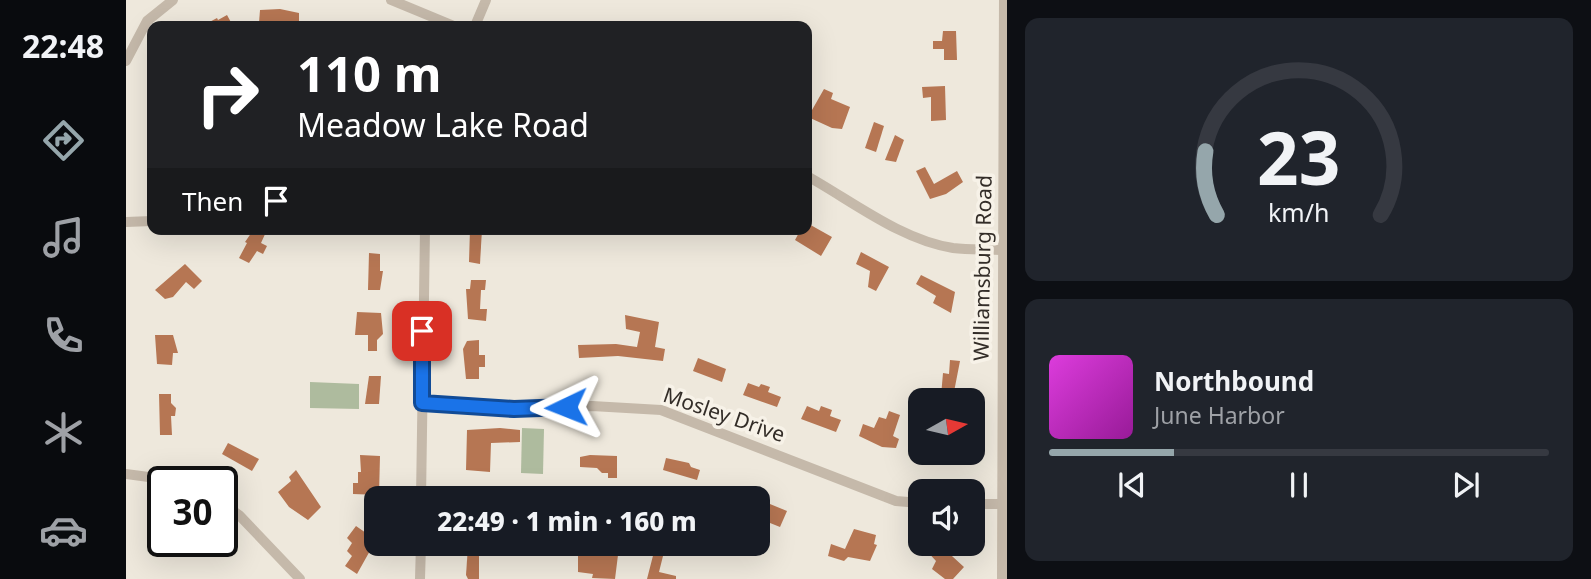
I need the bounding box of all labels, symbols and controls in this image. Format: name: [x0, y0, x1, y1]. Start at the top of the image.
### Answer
text: 22:48: [22, 24, 104, 67]
text: 110 m: [297, 40, 442, 106]
icon: right: [182, 49, 273, 140]
text: Meadow Lake Road: [297, 103, 589, 146]
text: 23: [1257, 108, 1341, 207]
icon: directions: [39, 116, 88, 165]
street label: Williamsburg Road: [966, 175, 998, 361]
icon: arrive: [257, 182, 295, 220]
text: Then: [182, 183, 243, 219]
text: km/h: [1268, 195, 1330, 229]
icon: music: [39, 213, 88, 262]
pin: [392, 301, 452, 361]
icon: phone: [39, 311, 88, 360]
icon: arrive: [403, 312, 441, 350]
text: Northbound: [1154, 363, 1314, 399]
position arrow: [529, 370, 603, 444]
street label: Mosley Drive: [660, 380, 789, 448]
north arrow: [908, 388, 985, 466]
map controls: [908, 388, 985, 556]
text: June Harbor: [1154, 399, 1285, 431]
icon: climate: [39, 408, 88, 457]
speed limit sign: 30: [147, 466, 238, 557]
icon: previous: [1113, 466, 1151, 504]
icon: pause: [1280, 466, 1318, 504]
icon: next: [1447, 466, 1485, 504]
button: sound: [908, 479, 985, 556]
text: 22:49 · 1 min · 160 m: [437, 503, 697, 539]
icon: car: [39, 506, 88, 555]

